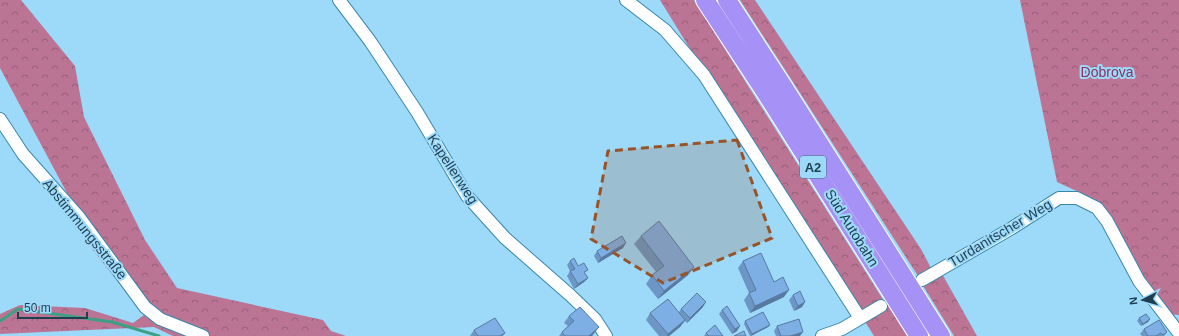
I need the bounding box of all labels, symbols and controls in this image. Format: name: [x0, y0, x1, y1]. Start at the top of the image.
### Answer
park label: Dobrova: [1081, 64, 1134, 80]
street label: Kapellenweg: [424, 131, 482, 207]
road number: A2: [800, 156, 826, 178]
street label: Abstimmungsstraße: [40, 176, 131, 283]
street label: Süd Autobahn: [822, 186, 882, 270]
street label: Turdanitscher Weg: [946, 196, 1054, 270]
north arrow: [1123, 280, 1163, 320]
scale bar: [18, 294, 87, 320]
text: N: [1127, 296, 1139, 306]
text: 50 m: [24, 301, 51, 315]

